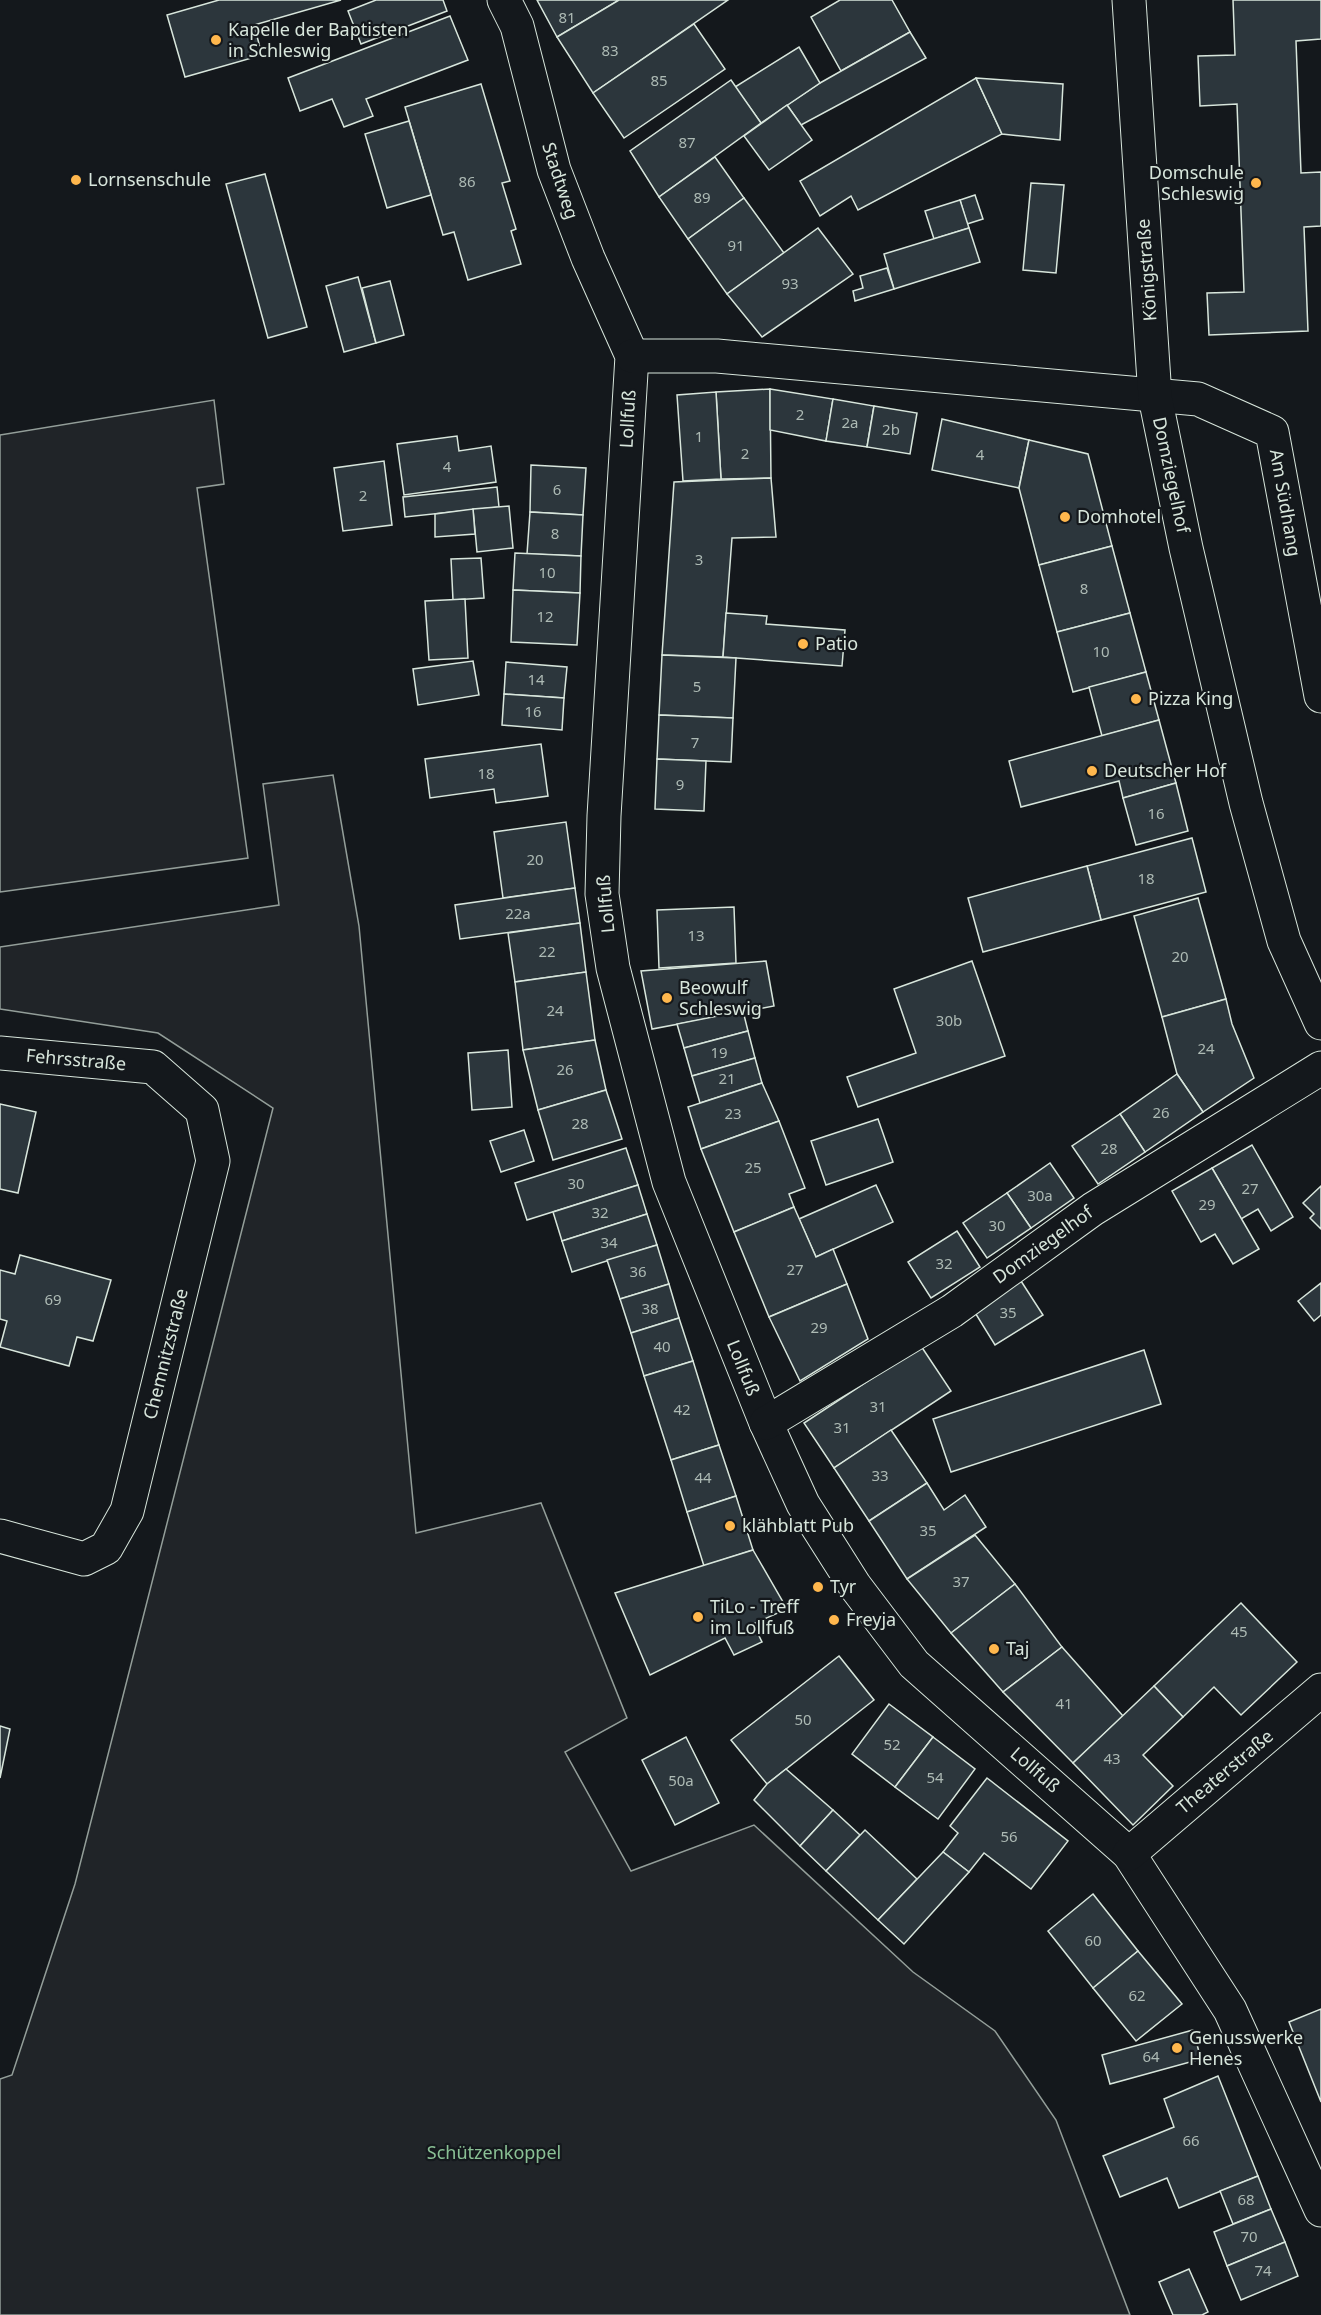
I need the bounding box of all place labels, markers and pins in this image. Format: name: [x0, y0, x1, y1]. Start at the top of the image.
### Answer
place label: Kapelle der Baptisten in Schleswig: [228, 17, 408, 62]
marker: Kapelle der Baptisten in Schleswig: [209, 33, 223, 47]
place label: Domschule Schleswig: [1149, 160, 1244, 205]
place label: Lornsenschule: [88, 167, 211, 191]
marker: Lornsenschule: [69, 173, 83, 187]
marker: Domschule Schleswig: [1249, 176, 1263, 190]
place label: Domhotel: [1077, 504, 1161, 528]
marker: Domhotel: [1058, 510, 1072, 524]
place label: Patio: [815, 631, 858, 655]
marker: Patio: [796, 637, 810, 651]
place label: Pizza King: [1148, 686, 1233, 710]
marker: Pizza King: [1129, 692, 1143, 706]
place label: Deutscher Hof: [1104, 758, 1227, 782]
marker: Deutscher Hof: [1085, 764, 1099, 778]
place label: Beowulf Schleswig: [679, 975, 762, 1020]
marker: Beowulf Schleswig: [660, 991, 674, 1005]
place label: klähblatt Pub: [742, 1513, 854, 1537]
marker: klähblatt Pub: [723, 1519, 737, 1533]
place label: Tyr: [830, 1574, 857, 1598]
marker: Tyr: [811, 1580, 825, 1594]
place label: TiLo - Treff im Lollfuß: [710, 1594, 800, 1639]
place label: Freyja: [846, 1607, 896, 1631]
marker: TiLo - Treff im Lollfuß: [691, 1610, 705, 1624]
marker: Freyja: [827, 1613, 841, 1627]
place label: Taj: [1006, 1636, 1029, 1660]
marker: Taj: [987, 1642, 1001, 1656]
place label: Genusswerke Henes: [1189, 2025, 1303, 2070]
marker: Genusswerke Henes: [1170, 2041, 1184, 2055]

